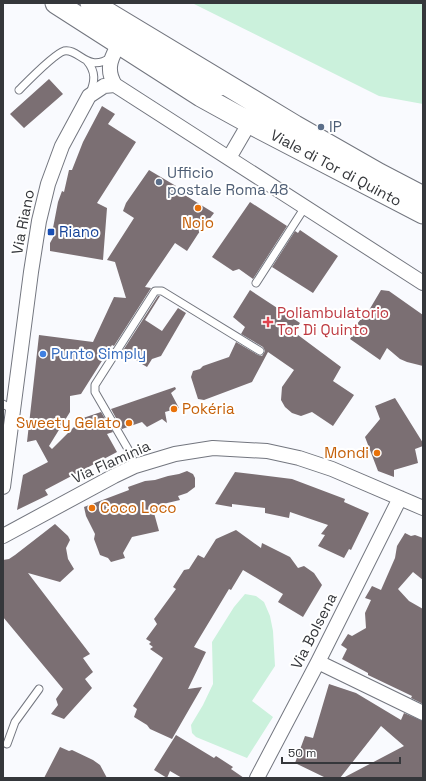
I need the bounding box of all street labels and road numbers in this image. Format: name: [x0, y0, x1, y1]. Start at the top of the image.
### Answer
street label: Viale di Tor di Quinto: [267, 125, 405, 210]
street label: Via Riano: [7, 188, 38, 256]
street label: Via Flaminia: [69, 436, 153, 487]
street label: Via Bolsena: [286, 589, 341, 672]

